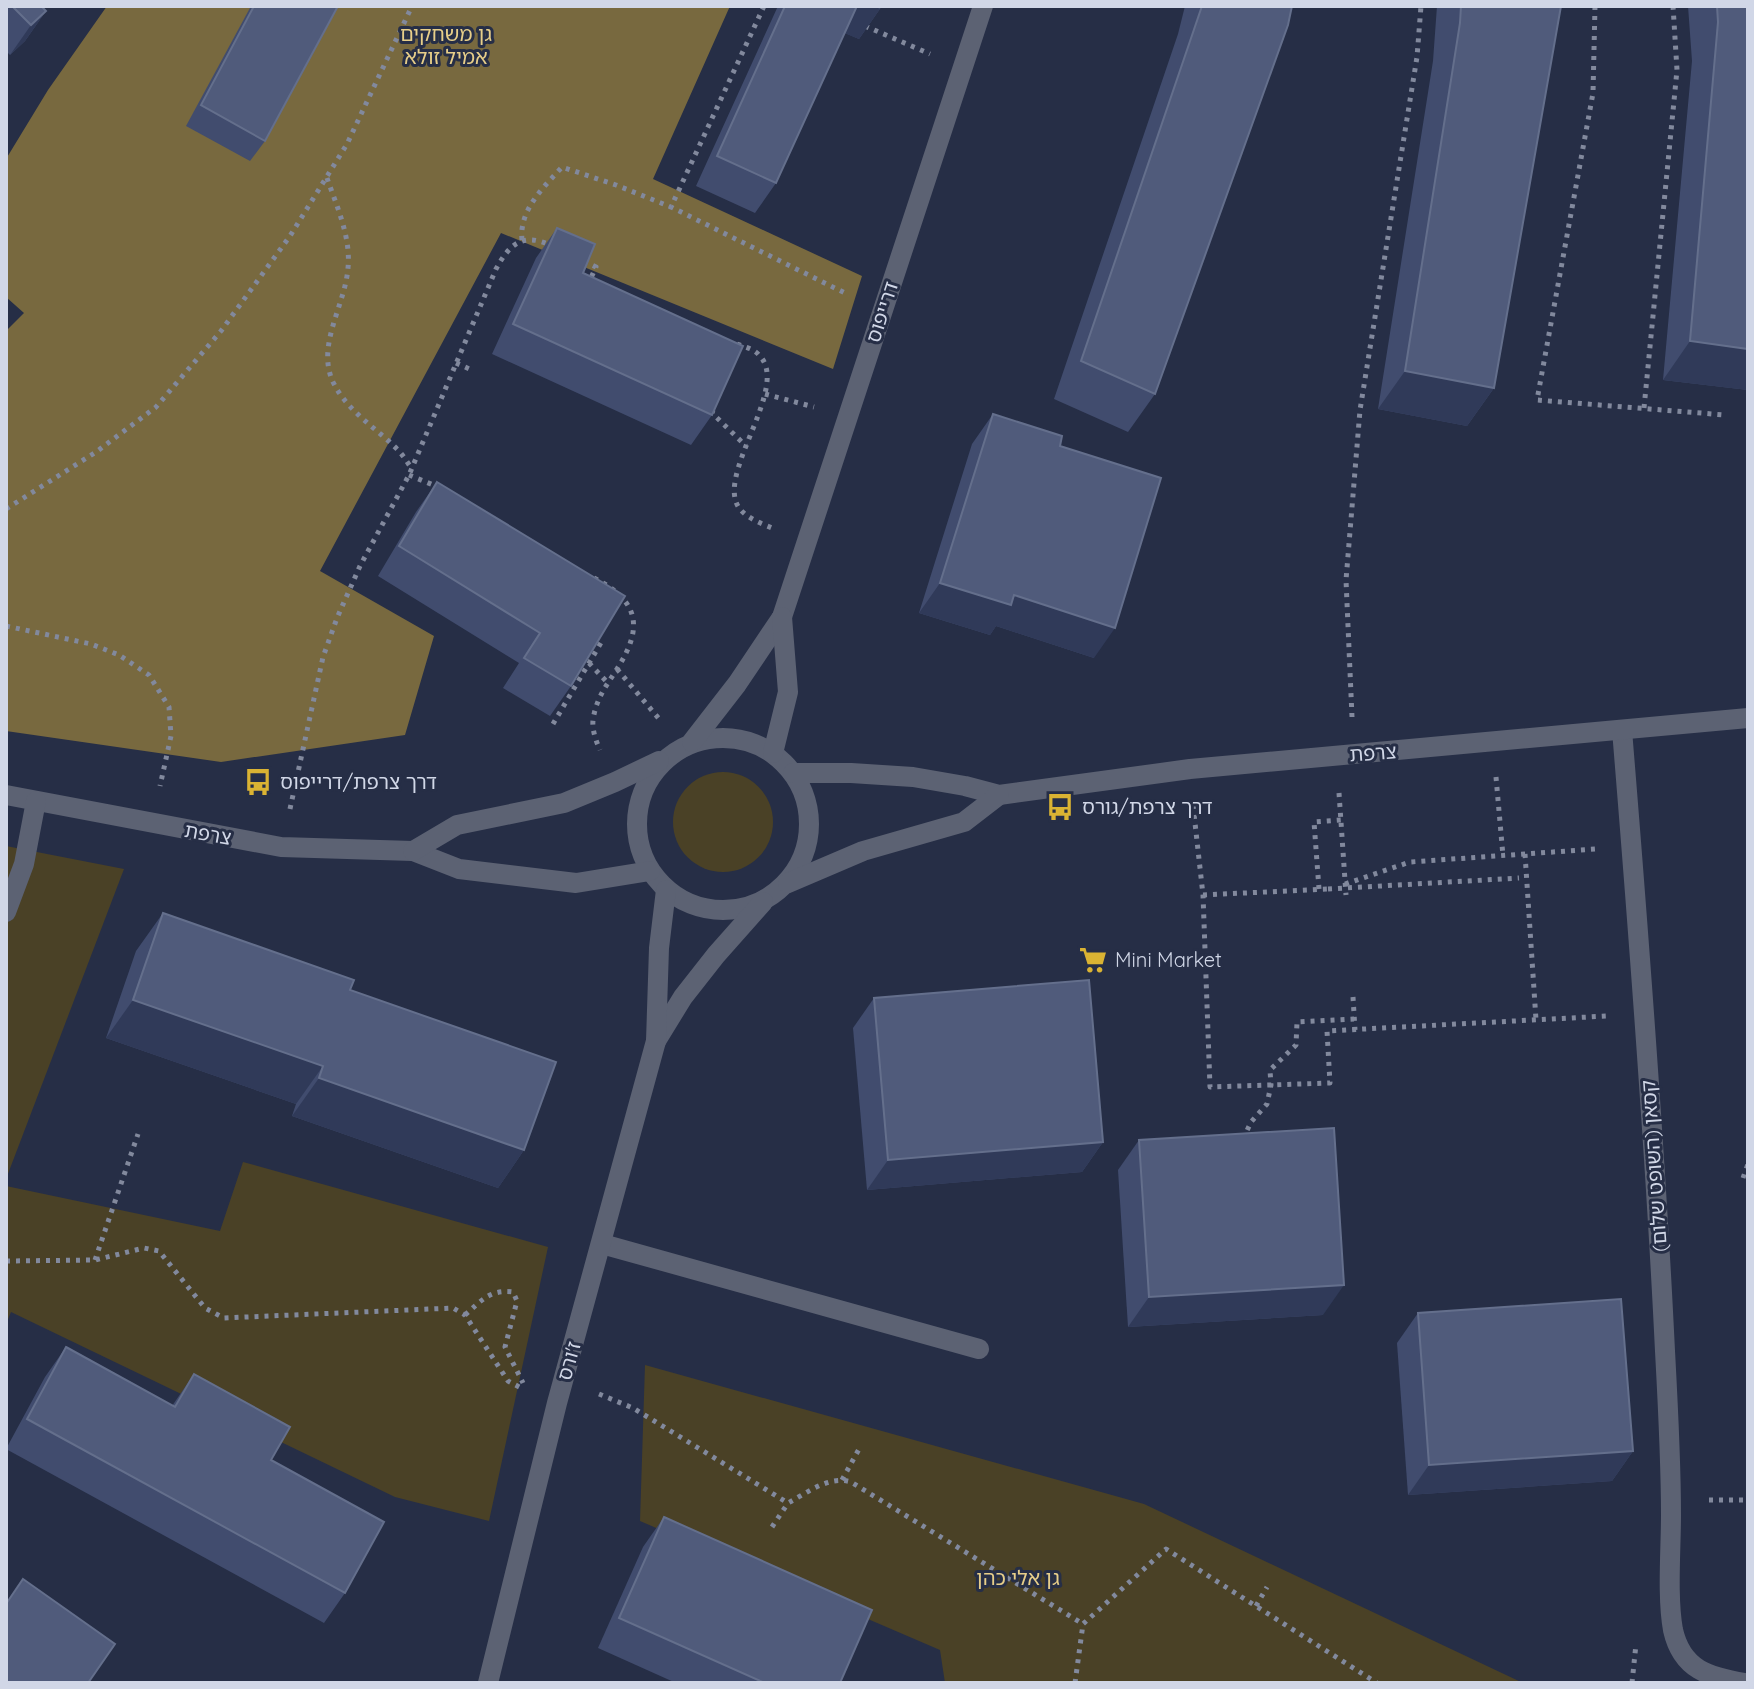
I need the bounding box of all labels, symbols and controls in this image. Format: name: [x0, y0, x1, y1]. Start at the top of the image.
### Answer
park label: גן משחקים אמיל זולא: [400, 21, 493, 69]
street label: דרייפוס: [860, 278, 903, 346]
street label: צרפת: [1349, 738, 1397, 767]
bus stop icon: דרך צרפת/דרייפוס: [243, 767, 273, 797]
place label: דרך צרפת/דרייפוס: [280, 769, 437, 794]
bus stop icon: דרך צרפת/גורס: [1045, 792, 1075, 822]
place label: דרך צרפת/גורס: [1082, 794, 1213, 819]
street label: צרפת: [183, 817, 233, 850]
supermarket icon: Mini Market: [1078, 945, 1108, 975]
place label: Mini Market: [1115, 947, 1222, 972]
street label: קסאן (השופט שלום): [1635, 1079, 1672, 1253]
street label: ז'ורס: [551, 1338, 586, 1383]
park label: גן אלי כהן: [976, 1565, 1060, 1590]

